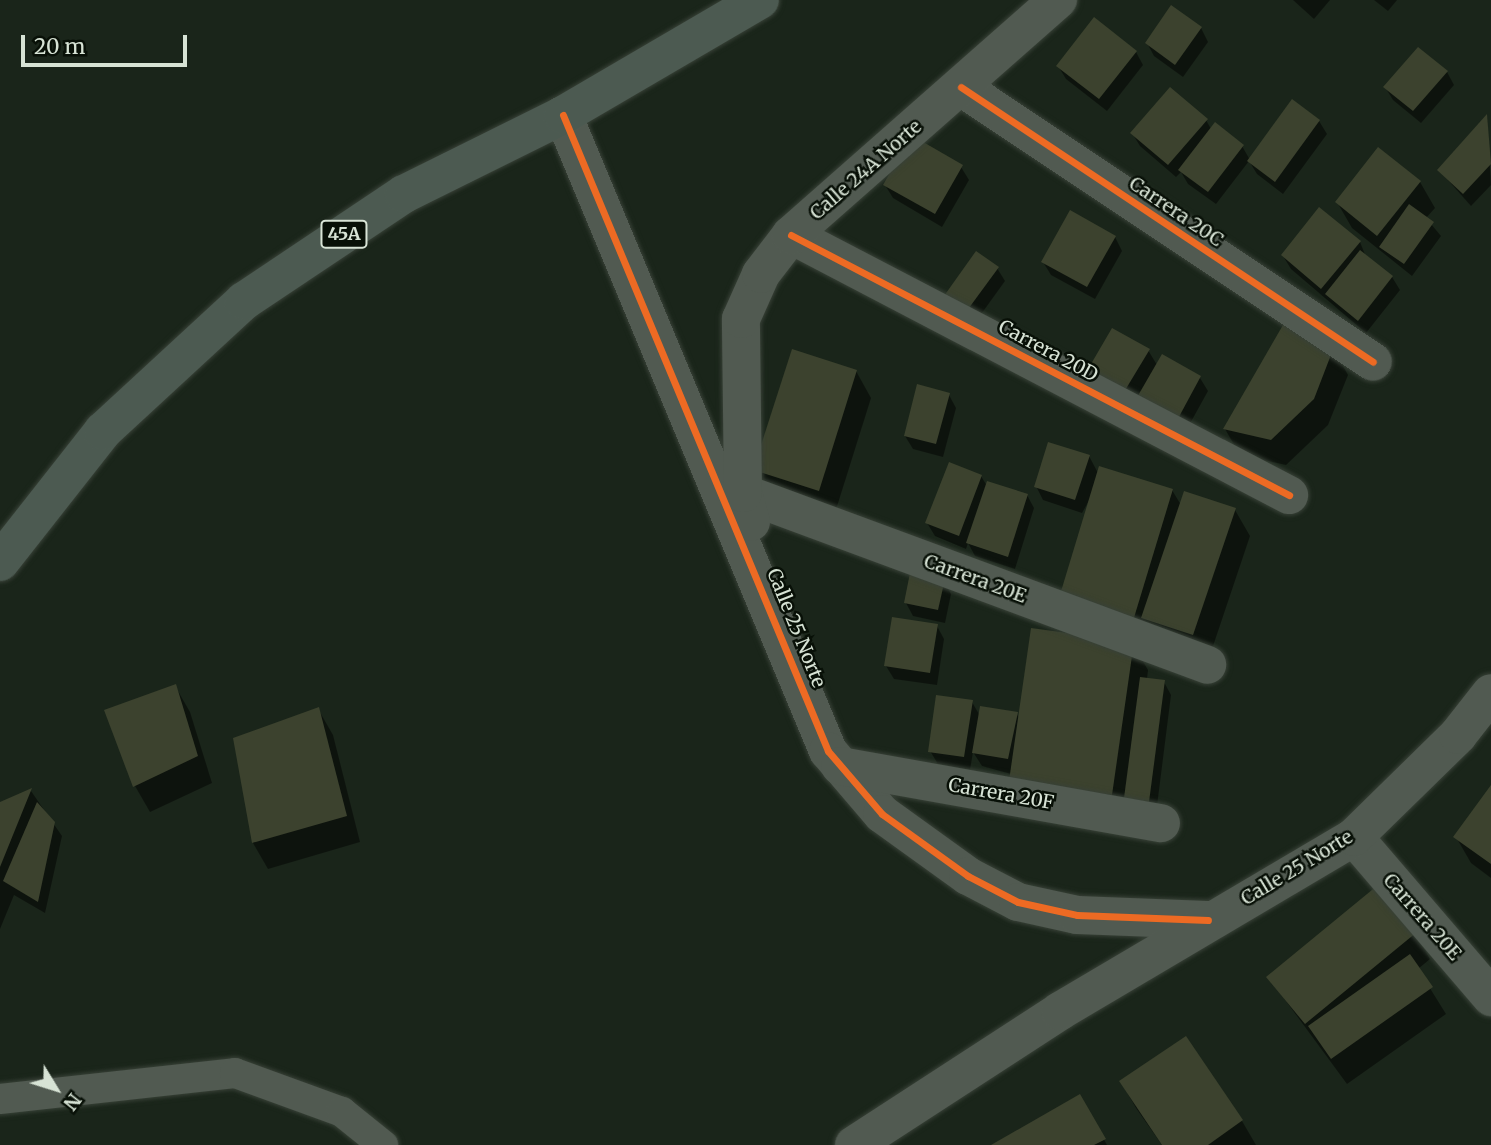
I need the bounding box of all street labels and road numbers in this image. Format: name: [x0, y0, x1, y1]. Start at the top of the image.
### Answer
street label: Calle 24A Norte: [806, 115, 926, 225]
street label: Carrera 20C: [1125, 172, 1227, 252]
road number: 45A: [320, 220, 368, 248]
street label: Carrera 20D: [994, 315, 1102, 387]
street label: Carrera 20E: [921, 550, 1029, 608]
street label: Calle 25 Norte: [762, 565, 830, 691]
street label: Carrera 20F: [947, 774, 1055, 814]
street label: Calle 25 Norte: [1237, 826, 1357, 910]
street label: Carrera 20E: [1378, 869, 1466, 965]

